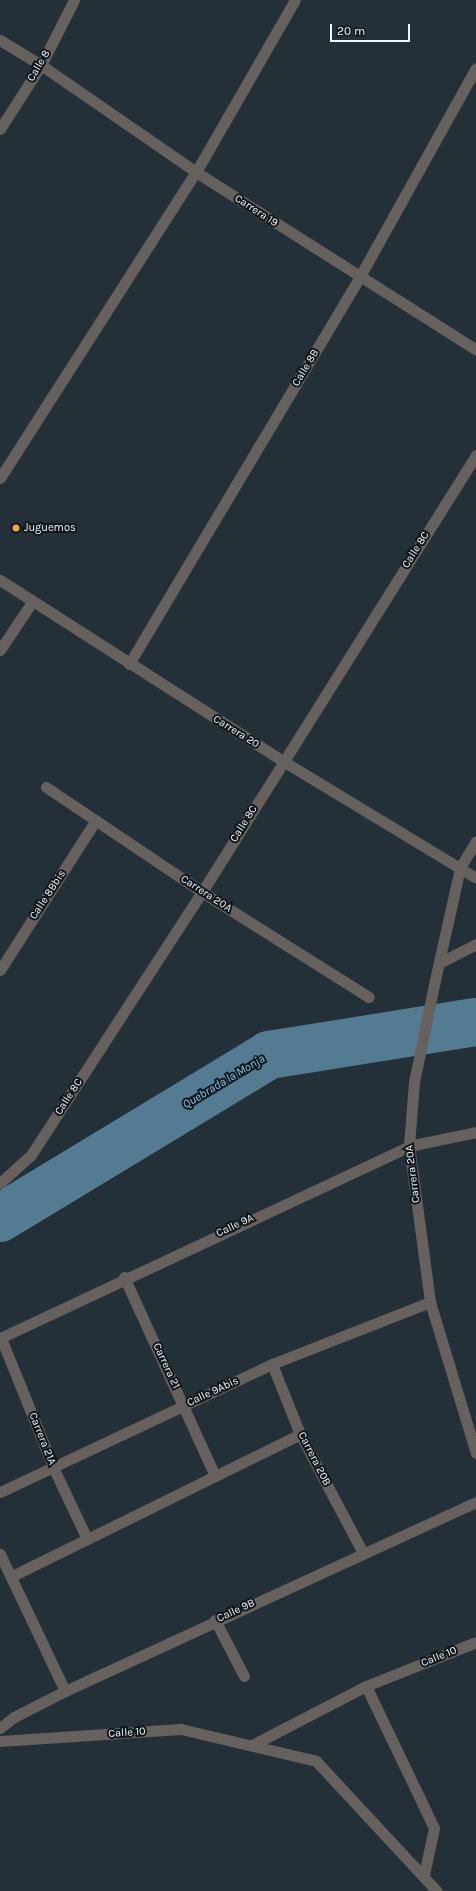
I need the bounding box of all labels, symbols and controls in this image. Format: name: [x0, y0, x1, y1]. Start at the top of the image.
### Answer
scale bar: [332, 16, 412, 42]
text: 20 m: [337, 24, 365, 38]
street label: Calle 8: [25, 48, 53, 84]
street label: Carrera 19: [232, 192, 280, 230]
street label: Calle 8B: [290, 347, 322, 389]
place label: Juguemos: [24, 521, 76, 535]
marker: Juguemos: [11, 523, 21, 533]
street label: Calle 8C: [400, 529, 432, 571]
street label: Carrera 20: [210, 713, 262, 751]
street label: Calle 8C: [228, 803, 260, 845]
street label: Calle 8Bbis: [27, 868, 69, 922]
street label: Carrera 20A: [178, 873, 234, 915]
water label: Quebrada la Monja: [180, 1052, 268, 1112]
street label: Calle 8C: [52, 1076, 86, 1118]
street label: Carrera 20A: [403, 1144, 423, 1204]
street label: Calle 9A: [214, 1212, 256, 1240]
street label: Carrera 21: [150, 1341, 182, 1391]
street label: Calle 9Abis: [185, 1374, 241, 1410]
street label: Carrera 21A: [26, 1411, 58, 1467]
street label: Carrera 20B: [295, 1430, 333, 1488]
street label: Calle 9B: [215, 1596, 257, 1626]
street label: Calle 10: [419, 1644, 459, 1670]
street label: Calle 10: [108, 1725, 146, 1741]

